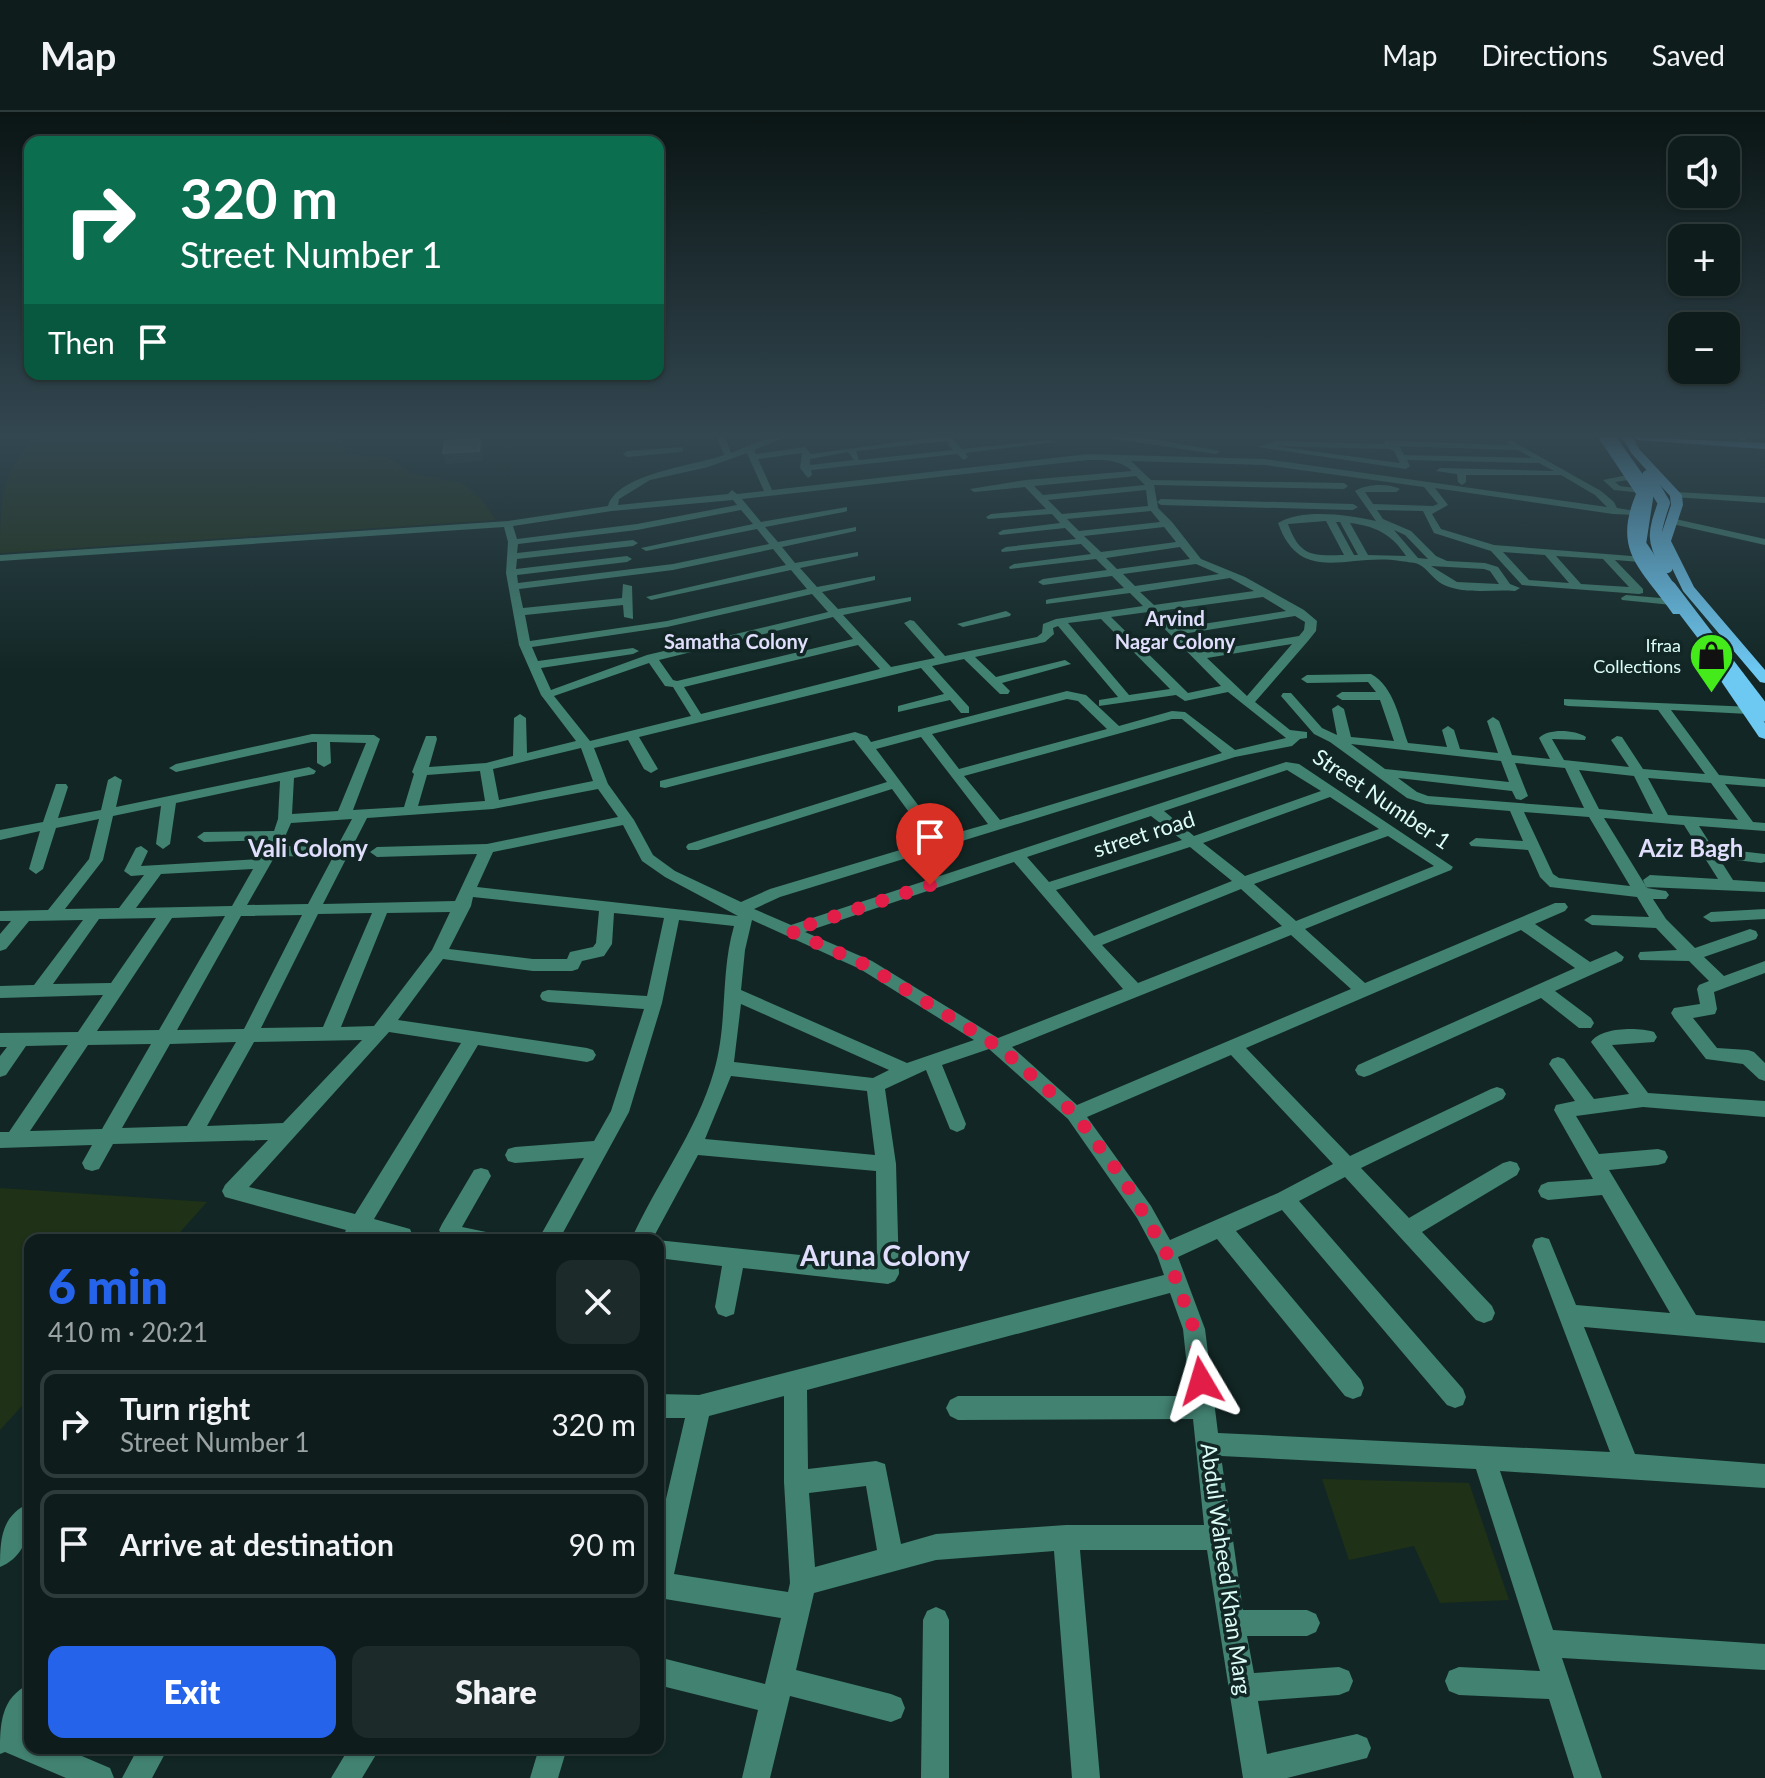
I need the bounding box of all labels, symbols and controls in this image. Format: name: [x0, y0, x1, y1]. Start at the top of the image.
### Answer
text: Map: [40, 32, 116, 78]
text: Map: [1382, 38, 1437, 72]
text: Directions: [1481, 38, 1608, 72]
text: Saved: [1652, 38, 1725, 72]
map controls: [1668, 136, 1740, 384]
button: sound: [1668, 136, 1740, 208]
text: 320 m: [180, 164, 338, 231]
icon: right: [48, 168, 152, 272]
button: +: [1668, 224, 1740, 296]
text: Street Number 1: [180, 232, 442, 276]
button: −: [1668, 312, 1740, 384]
icon: arrive: [131, 320, 175, 364]
text: Then: [48, 324, 115, 360]
district label: Arvind Nagar Colony: [1115, 606, 1236, 653]
district label: Samatha Colony: [664, 629, 808, 653]
shop icon: Ifraa Collections: [1688, 632, 1736, 695]
place label: Ifraa Collections: [1593, 634, 1681, 677]
street label: Street Number 1: [1308, 743, 1456, 855]
pin: [896, 803, 964, 885]
street label: street road: [1090, 804, 1198, 863]
icon: arrive: [908, 815, 952, 859]
district label: Vali Colony: [247, 833, 368, 862]
district label: Aziz Bagh: [1638, 833, 1743, 862]
district label: Aruna Colony: [799, 1238, 970, 1272]
text: 6 min: [48, 1257, 168, 1314]
button: close: [556, 1260, 640, 1344]
text: 410 m · 20:21: [48, 1316, 208, 1348]
position arrow: [1159, 1339, 1243, 1423]
text: Turn right: [120, 1390, 250, 1426]
icon: right: [52, 1402, 96, 1446]
text: 320 m: [551, 1406, 636, 1442]
text: Street Number 1: [120, 1426, 310, 1458]
street label: Abdul Waheed Khan Marg: [1195, 1441, 1258, 1697]
icon: arrive: [52, 1522, 96, 1566]
text: Arrive at destination: [120, 1526, 394, 1562]
text: 90 m: [569, 1526, 636, 1562]
button: Exit: [48, 1646, 336, 1738]
button: Share: [352, 1646, 640, 1738]

